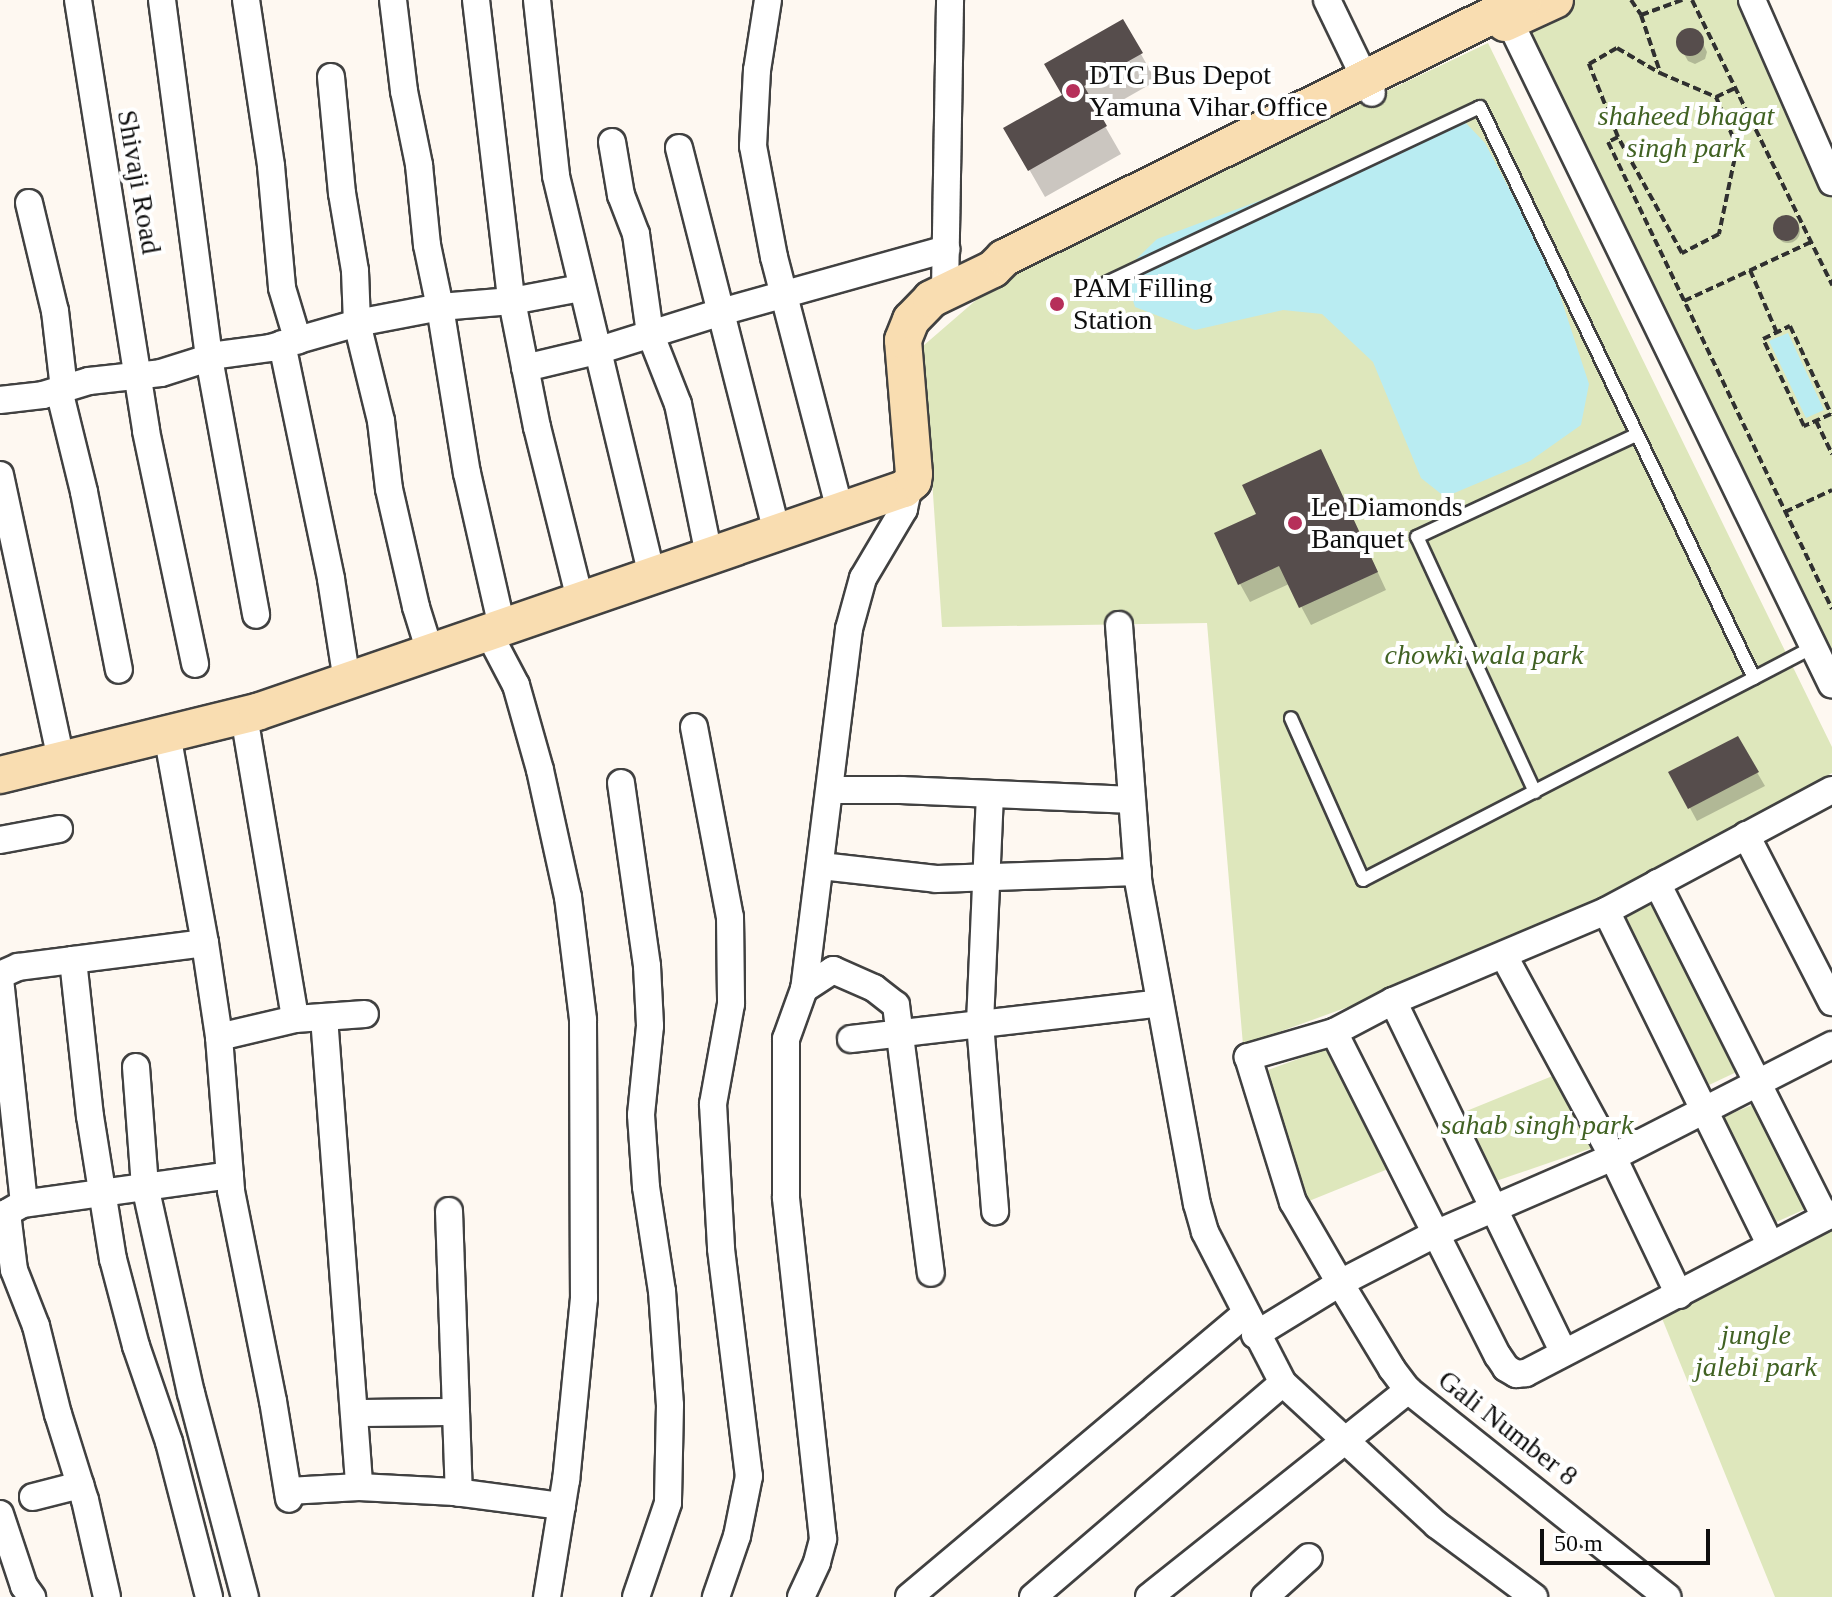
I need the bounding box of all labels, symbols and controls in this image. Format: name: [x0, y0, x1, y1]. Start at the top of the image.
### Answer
place label: DTC Bus Depot Yamuna Vihar Office: [1089, 58, 1328, 124]
marker: DTC Bus Depot Yamuna Vihar Office: [1064, 82, 1082, 100]
park label: shaheed bhagat singh park: [1598, 99, 1774, 165]
street label: Shivaji Road: [110, 107, 168, 257]
place label: PAM Filling Station: [1073, 271, 1213, 337]
marker: PAM Filling Station: [1048, 295, 1066, 313]
place label: Le Diamonds Banquet: [1311, 490, 1463, 556]
marker: Le Diamonds Banquet: [1286, 514, 1304, 532]
park label: chowki wala park: [1384, 638, 1584, 672]
park label: sahab singh park: [1441, 1108, 1633, 1142]
park label: jungle jalebi park: [1695, 1318, 1817, 1384]
street label: Gali Number 8: [1431, 1363, 1585, 1493]
scale bar: [1544, 1513, 1714, 1563]
text: 50 m: [1554, 1530, 1603, 1556]

